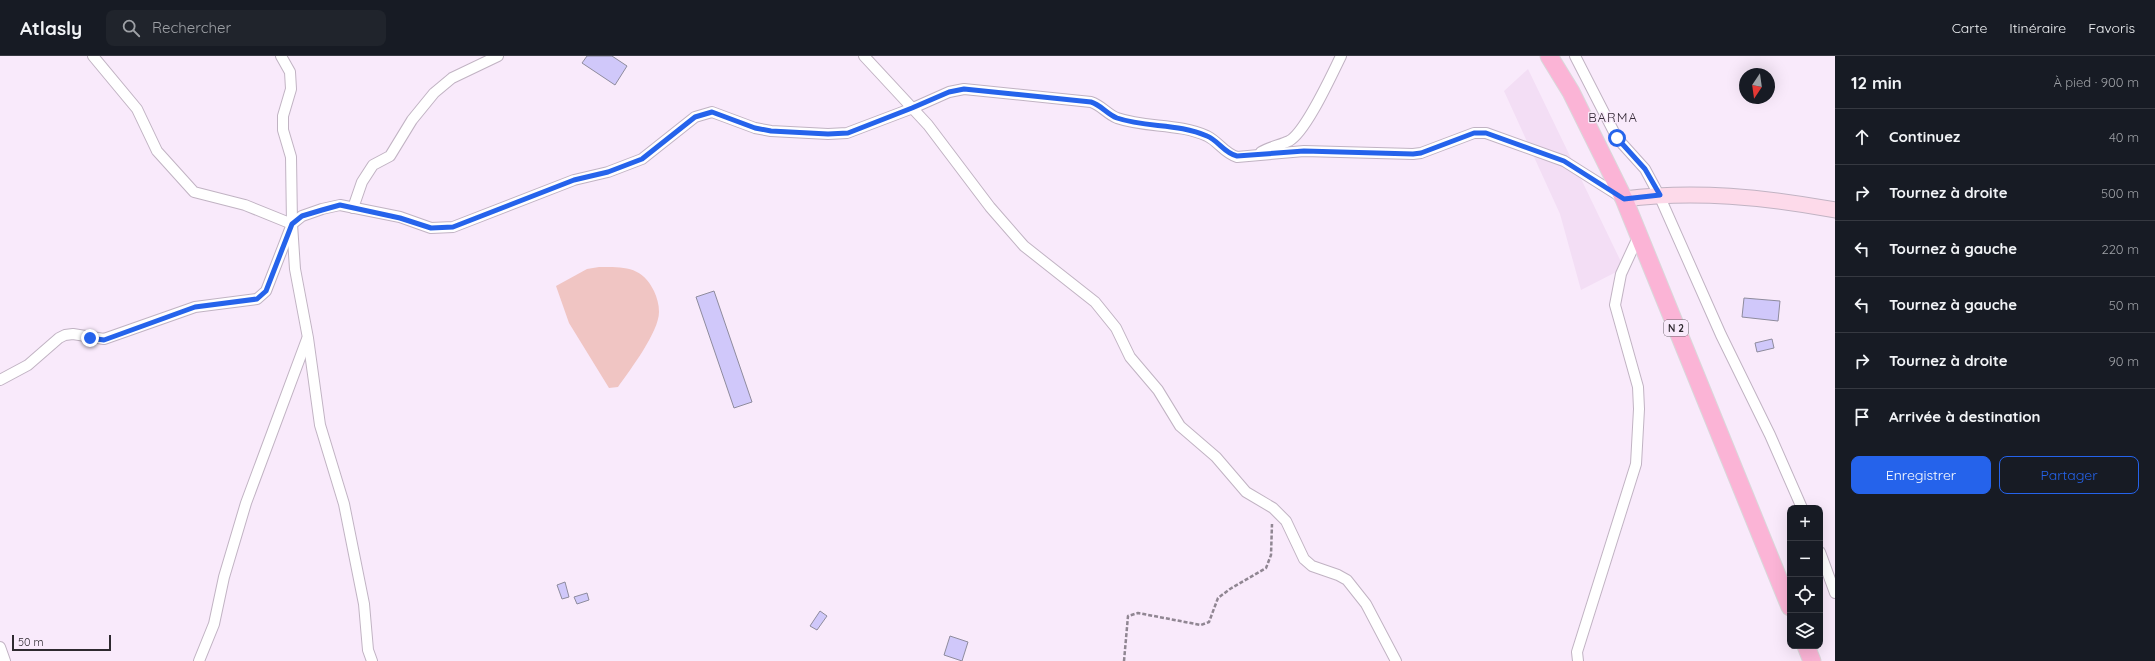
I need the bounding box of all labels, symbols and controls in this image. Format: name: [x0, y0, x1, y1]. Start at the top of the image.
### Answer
search box: [106, 10, 386, 46]
text: Atlasly: [20, 16, 82, 40]
icon: search: [120, 17, 142, 39]
text: Rechercher: [152, 18, 231, 37]
text: Carte: [1952, 19, 1987, 37]
text: Itinéraire: [2009, 19, 2066, 37]
text: Favoris: [2088, 19, 2135, 37]
north arrow: [1739, 68, 1775, 104]
text: 12 min: [1851, 72, 1902, 93]
text: À pied · 900 m: [2053, 74, 2139, 90]
district label: BARMA: [1588, 109, 1638, 125]
icon: ahead: [1851, 126, 1873, 148]
text: Continuez: [1889, 127, 1960, 146]
route start: [1608, 129, 1626, 147]
text: 40 m: [2109, 129, 2139, 145]
icon: right: [1851, 182, 1873, 204]
text: Tournez à droite: [1889, 183, 2008, 202]
text: 500 m: [2101, 185, 2139, 201]
icon: left: [1851, 238, 1873, 260]
text: Tournez à gauche: [1889, 239, 2017, 258]
text: 220 m: [2101, 241, 2139, 257]
icon: left: [1851, 294, 1873, 316]
text: Tournez à gauche: [1889, 295, 2017, 314]
text: 50 m: [2109, 297, 2139, 313]
road number: N 2: [1664, 320, 1688, 336]
route end: [81, 329, 99, 347]
icon: right: [1851, 350, 1873, 372]
text: Tournez à droite: [1889, 351, 2008, 370]
text: 90 m: [2109, 353, 2139, 369]
icon: arrive: [1851, 406, 1873, 428]
text: Arrivée à destination: [1889, 407, 2041, 426]
button: Enregistrer: [1851, 456, 1991, 494]
button: Partager: [1999, 456, 2139, 494]
map controls: [1787, 505, 1823, 649]
button: +: [1787, 505, 1823, 541]
button: −: [1787, 541, 1823, 577]
button: locate: [1787, 577, 1823, 613]
button: layers: [1787, 613, 1823, 649]
scale bar: [12, 633, 111, 652]
text: 50 m: [18, 635, 44, 649]

